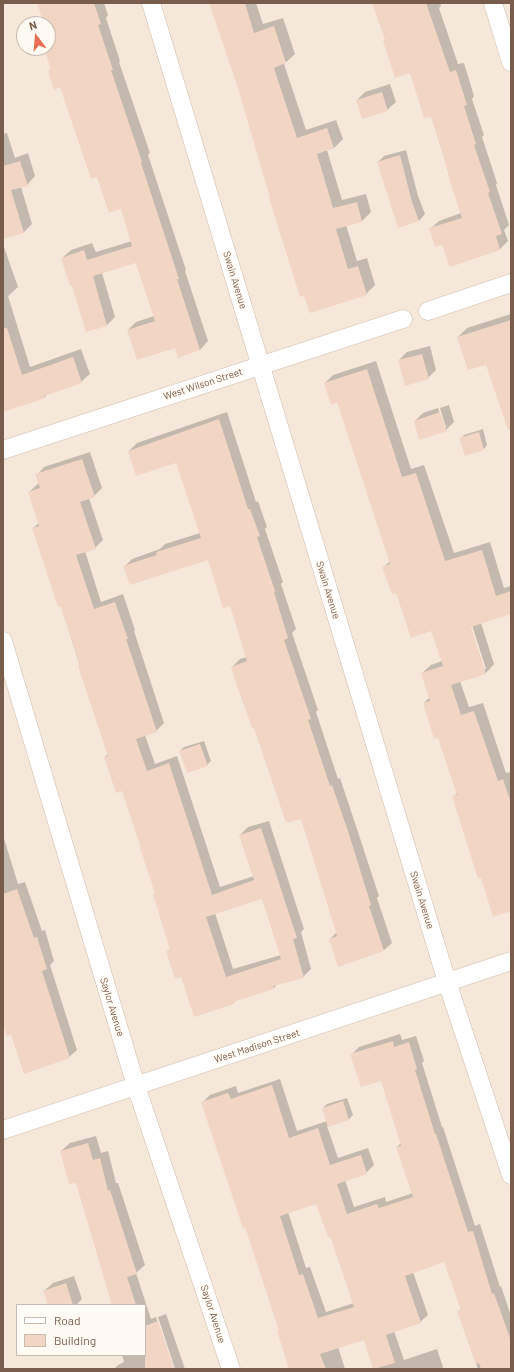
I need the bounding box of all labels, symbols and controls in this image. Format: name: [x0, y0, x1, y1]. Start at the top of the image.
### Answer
north arrow: [16, 16, 56, 56]
text: N: [28, 18, 38, 32]
street label: Swain Avenue: [221, 250, 249, 310]
street label: West Wilson Street: [162, 366, 244, 402]
street label: Swain Avenue: [314, 560, 342, 620]
street label: Swain Avenue: [408, 870, 436, 930]
street label: Saylor Avenue: [97, 976, 127, 1038]
street label: West Madison Street: [213, 1027, 301, 1065]
street label: Saylor Avenue: [198, 1283, 228, 1345]
legend: [16, 1304, 146, 1356]
text: Road: [54, 1313, 81, 1327]
text: Building: [54, 1333, 96, 1347]

